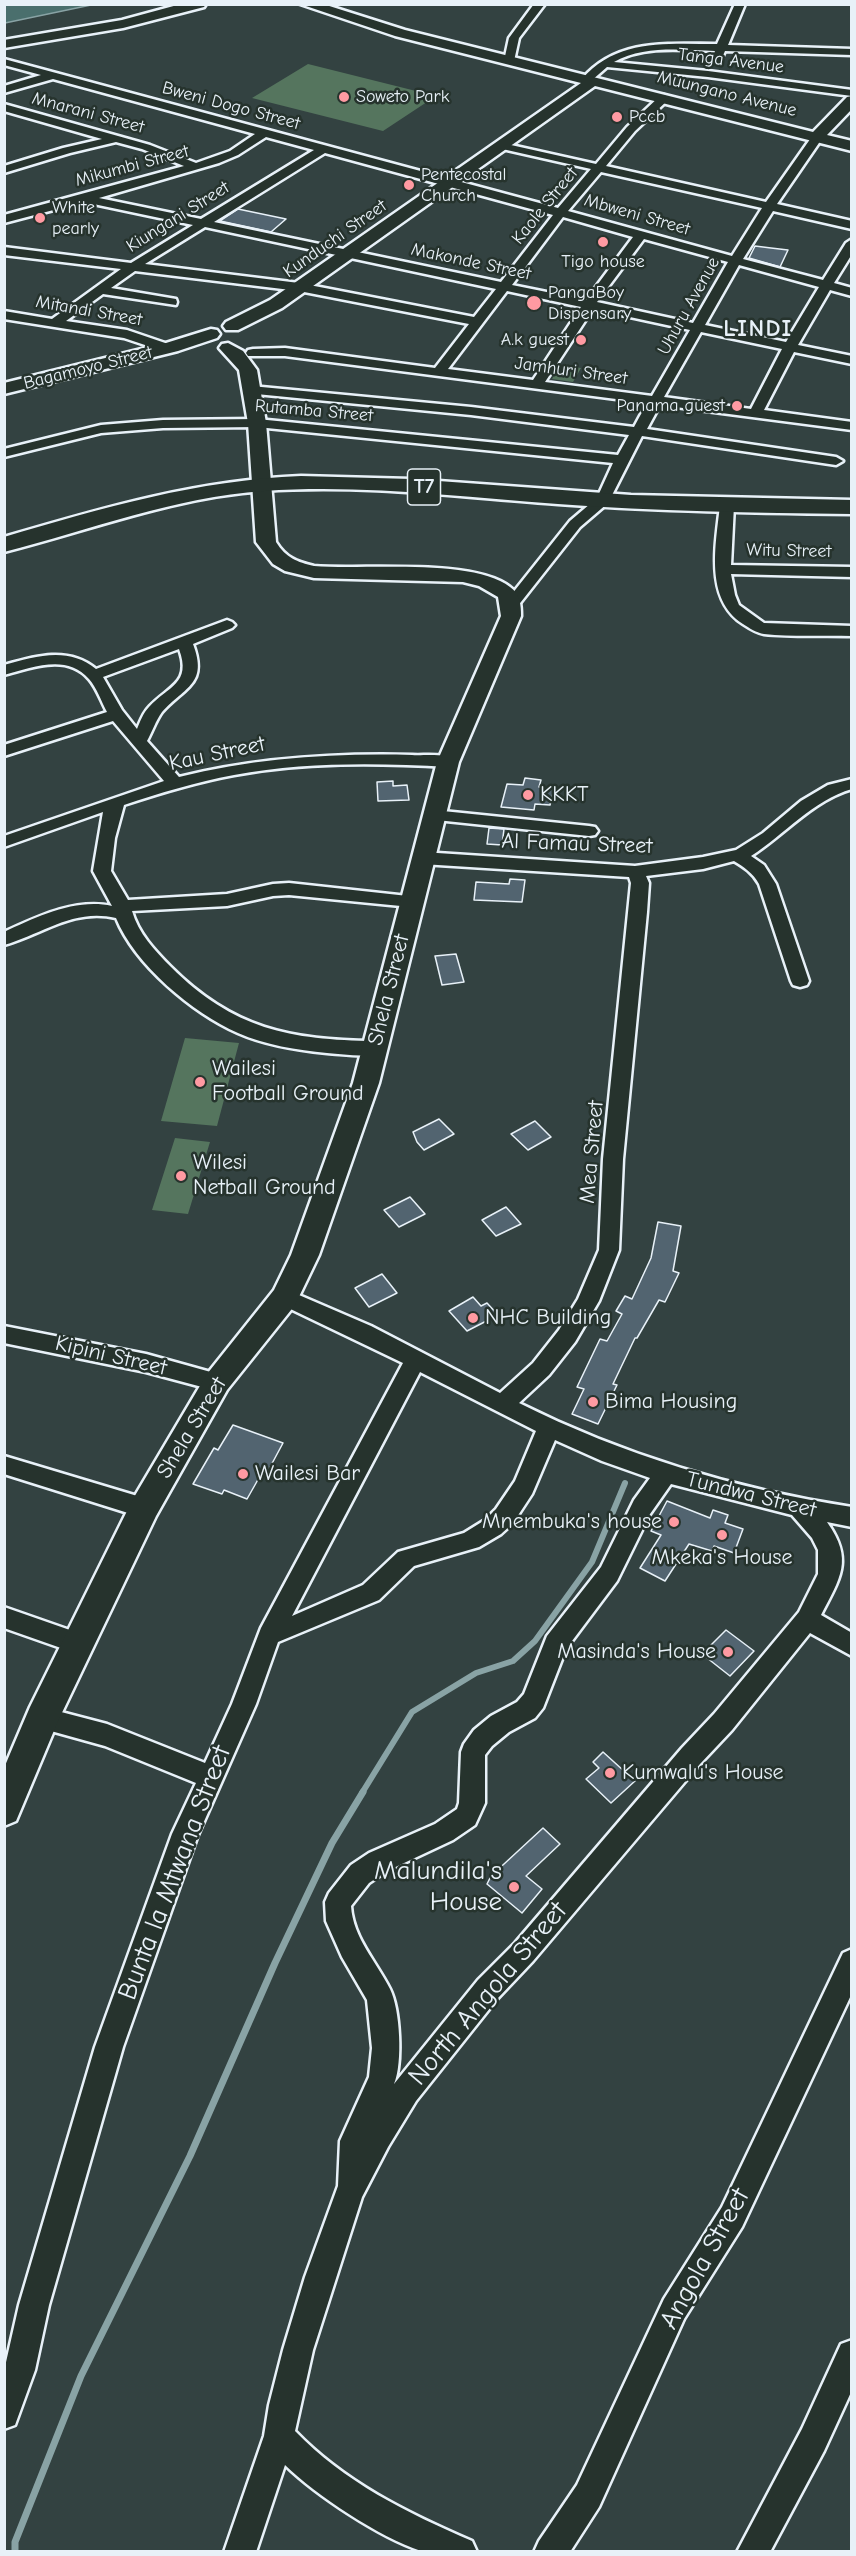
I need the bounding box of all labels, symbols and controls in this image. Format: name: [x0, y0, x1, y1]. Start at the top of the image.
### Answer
street label: Tanga Avenue: [677, 44, 785, 78]
street label: Muungano Avenue: [655, 66, 799, 122]
street label: Bweni Dogo Street: [160, 77, 302, 135]
place label: Soweto Park: [356, 86, 449, 108]
street label: Mnarani Street: [29, 88, 147, 138]
marker: Soweto Park: [337, 90, 351, 104]
place label: Pccb: [629, 106, 665, 128]
marker: Pccb: [610, 110, 624, 124]
street label: Mikumbi Street: [73, 140, 191, 192]
street label: Kaole Street: [507, 163, 583, 249]
place label: Pentecostal Church: [421, 164, 506, 207]
street label: Kiungani Street: [123, 177, 233, 257]
marker: Pentecostal Church: [402, 178, 416, 192]
street label: Mbweni Street: [582, 190, 692, 240]
street label: Kunduchi Street: [279, 195, 391, 283]
place label: White pearly: [52, 197, 99, 240]
marker: White pearly: [33, 211, 47, 225]
marker: Tigo house: [596, 235, 610, 249]
street label: Makonde Street: [409, 239, 533, 285]
place label: Tigo house: [561, 251, 645, 273]
street label: Uhuru Avenue: [653, 253, 725, 359]
place label: PangaBoy Dispensary: [548, 282, 631, 324]
street label: Mitandi Street: [34, 291, 144, 331]
marker: PangaBoy Dispensary: [525, 294, 543, 312]
district label: LINDI: [723, 315, 793, 343]
place label: A.k guest: [501, 329, 569, 351]
marker: A.k guest: [574, 333, 588, 347]
street label: Bagamoyo Street: [21, 342, 155, 394]
street label: Jamhuri Street: [513, 352, 629, 390]
street label: Rutamba Street: [254, 395, 374, 427]
place label: Panama guest: [617, 395, 725, 417]
marker: Panama guest: [730, 399, 744, 413]
road number: T7: [408, 469, 440, 505]
street label: Witu Street: [746, 539, 832, 563]
street label: Kau Street: [167, 731, 267, 777]
place label: KKKT: [540, 782, 588, 808]
marker: KKKT: [521, 788, 535, 802]
street label: Al Famau Street: [501, 828, 653, 860]
street label: Shela Street: [362, 932, 416, 1048]
place label: Wailesi Football Ground: [212, 1056, 364, 1108]
marker: Wailesi Football Ground: [193, 1075, 207, 1089]
street label: Mea Street: [574, 1099, 610, 1205]
place label: Wilesi Netball Ground: [193, 1150, 336, 1202]
marker: Wilesi Netball Ground: [174, 1169, 188, 1183]
place label: NHC Building: [485, 1305, 611, 1331]
marker: NHC Building: [466, 1311, 480, 1325]
street label: Kipini Street: [53, 1330, 169, 1382]
street label: Shela Street: [151, 1373, 233, 1483]
place label: Bima Housing: [605, 1389, 737, 1415]
marker: Bima Housing: [586, 1395, 600, 1409]
place label: Wailesi Bar: [255, 1461, 360, 1487]
street label: Tundwa Street: [683, 1466, 819, 1524]
marker: Wailesi Bar: [236, 1467, 250, 1481]
place label: Mnembuka's house: [482, 1509, 662, 1535]
marker: Mnembuka's house: [667, 1515, 681, 1529]
marker: Mkeka's House: [715, 1528, 729, 1542]
place label: Mkeka's House: [652, 1545, 792, 1571]
place label: Masinda's House: [557, 1639, 716, 1665]
marker: Masinda's House: [721, 1645, 735, 1659]
street label: Bunta la Mtwana Street: [112, 1741, 238, 2005]
place label: Kumwalu's House: [622, 1760, 784, 1786]
marker: Kumwalu's House: [603, 1766, 617, 1780]
place label: Malundila's House: [374, 1855, 502, 1918]
marker: Malundila's House: [507, 1880, 521, 1894]
street label: North Angola Street: [402, 1896, 574, 2092]
street label: Angola Street: [653, 2183, 757, 2335]

